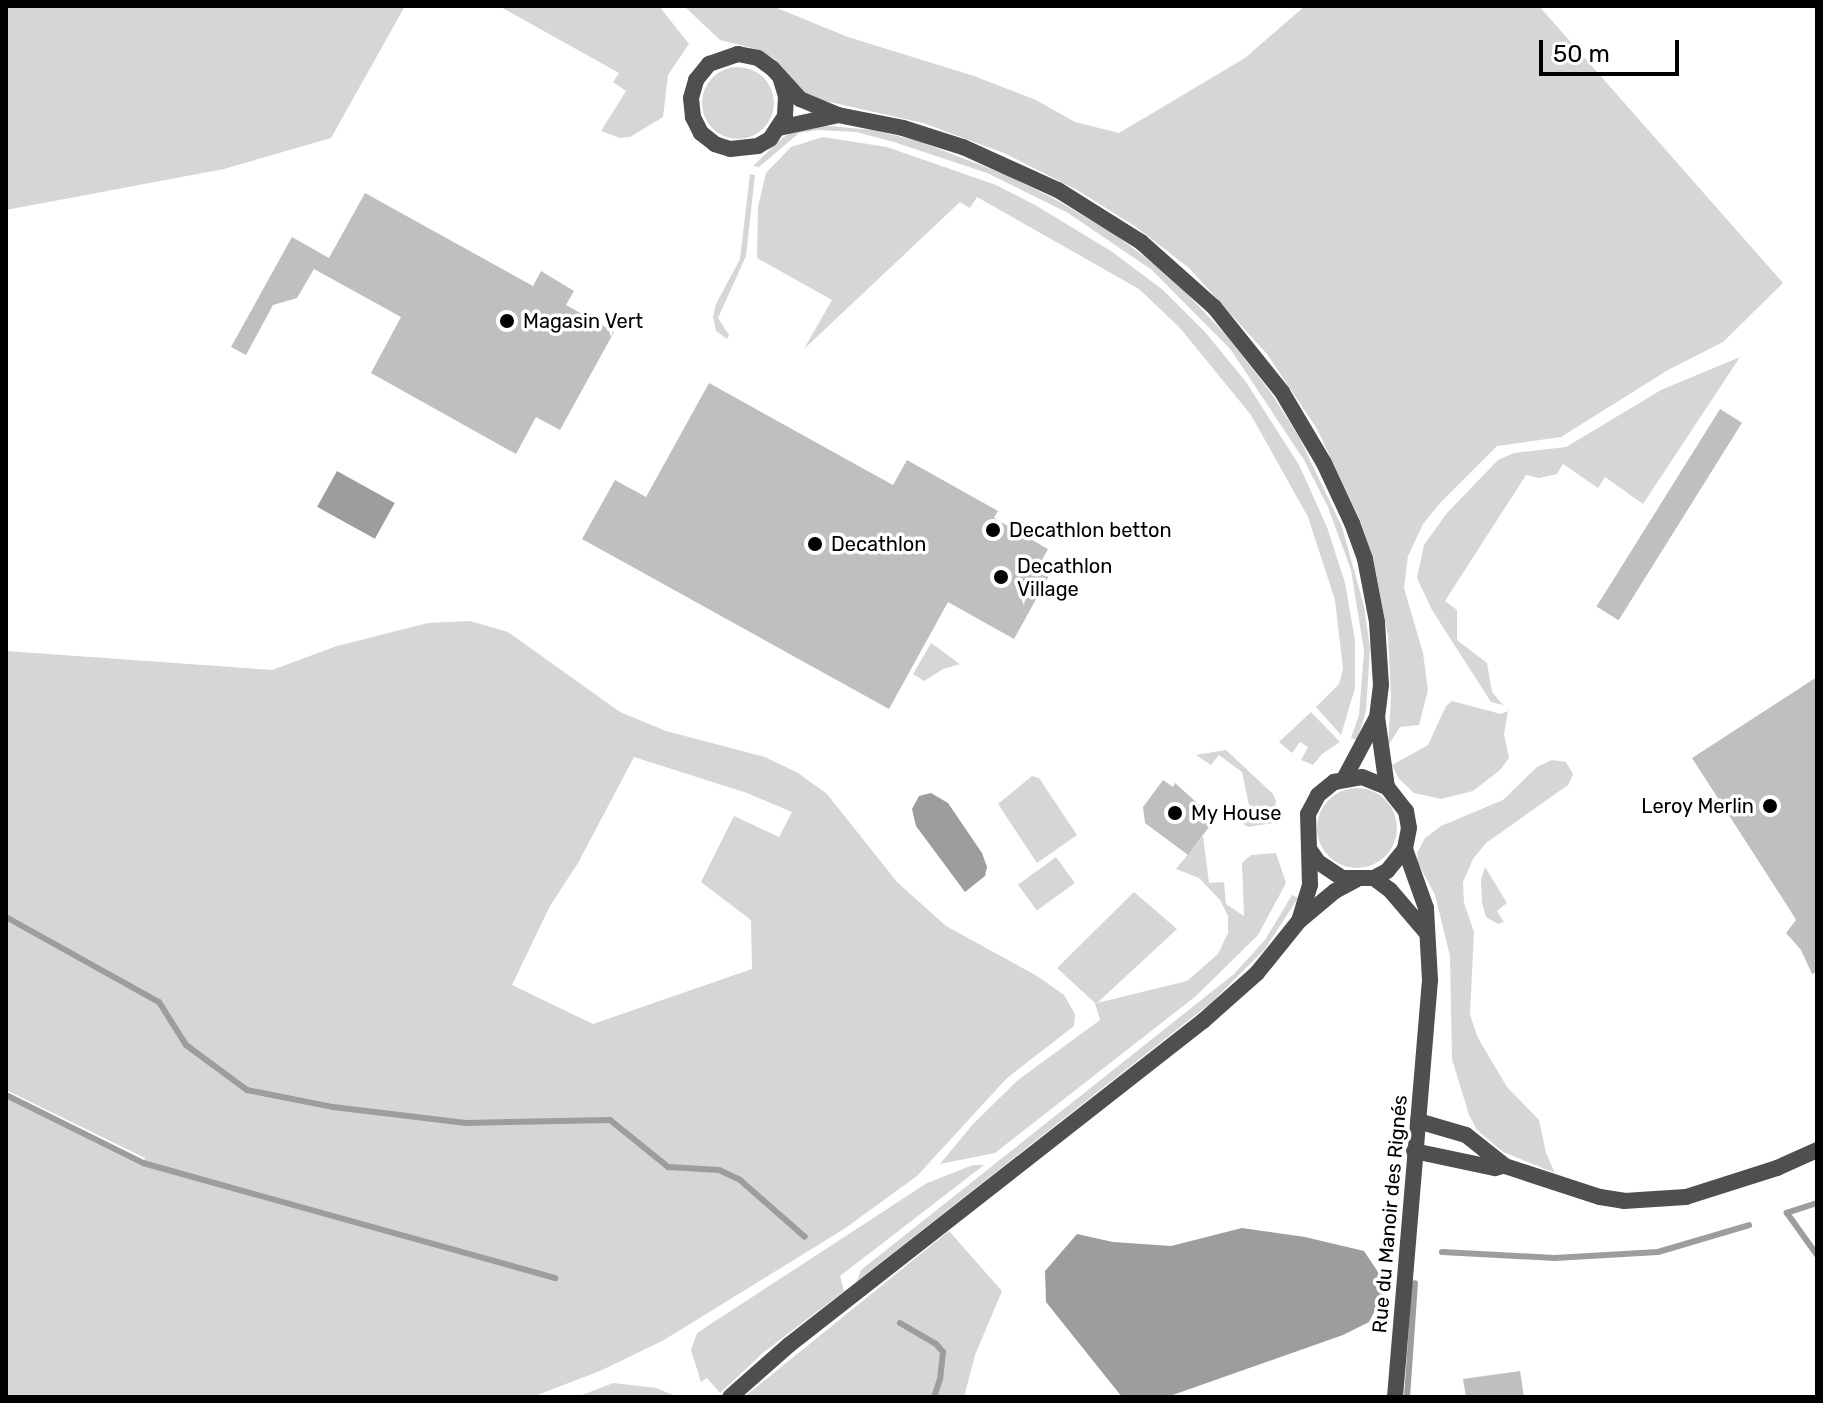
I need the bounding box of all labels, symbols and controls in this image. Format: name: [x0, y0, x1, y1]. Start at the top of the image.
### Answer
scale bar: [1543, 24, 1683, 74]
text: 50 m: [1553, 40, 1610, 68]
place label: Magasin Vert: [523, 309, 644, 333]
marker: Magasin Vert: [498, 312, 516, 330]
place label: Decathlon betton: [1009, 518, 1172, 542]
marker: Decathlon betton: [984, 521, 1002, 539]
place label: Decathlon: [831, 532, 926, 556]
marker: Decathlon: [806, 535, 824, 553]
place label: Decathlon Village: [1017, 554, 1112, 601]
marker: Decathlon Village: [992, 568, 1010, 586]
place label: Leroy Merlin: [1641, 794, 1754, 818]
marker: Leroy Merlin: [1761, 797, 1779, 815]
place label: My House: [1191, 801, 1282, 825]
marker: My House: [1166, 804, 1184, 822]
street label: Rue du Manoir des Rignés: [1368, 1094, 1412, 1334]

